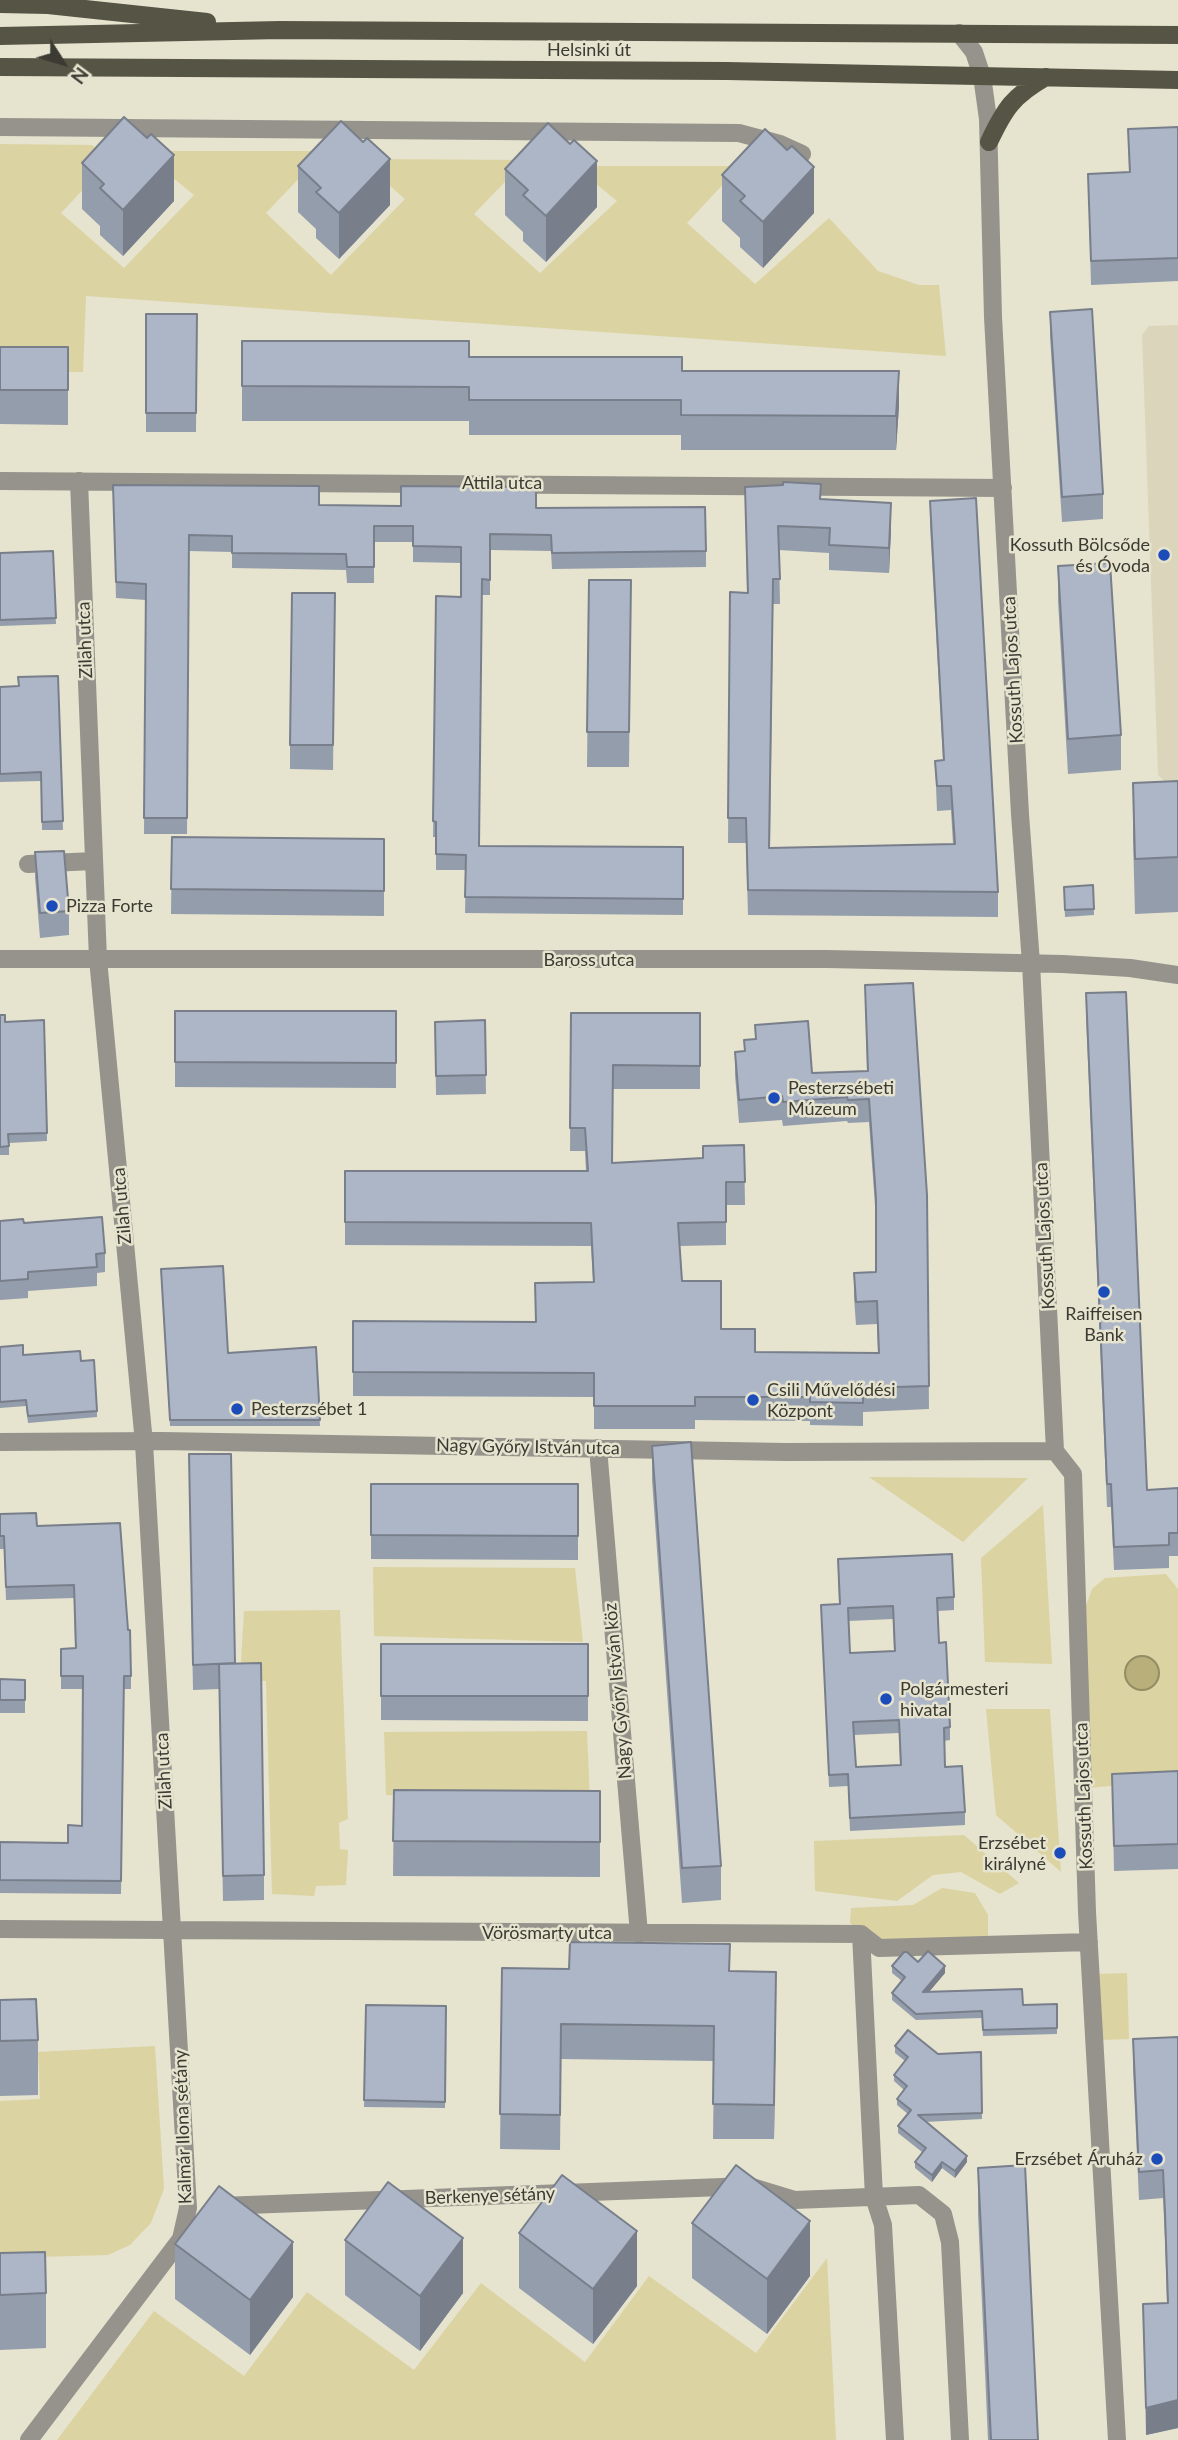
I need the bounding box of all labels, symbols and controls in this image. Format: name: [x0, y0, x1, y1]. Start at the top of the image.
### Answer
north arrow: [28, 28, 98, 98]
street label: Helsinki út: [547, 39, 631, 61]
text: N: [67, 63, 94, 89]
street label: Attila utca: [462, 472, 542, 494]
place label: Kossuth Bölcsőde és Óvoda: [1010, 534, 1150, 576]
marker: Kossuth Bölcsőde és Óvoda: [1156, 547, 1172, 563]
street label: Kossuth Lajos utca: [998, 596, 1028, 744]
street label: Zilah utca: [73, 601, 97, 679]
place label: Pizza Forte: [66, 895, 153, 917]
marker: Pizza Forte: [44, 898, 60, 914]
street label: Baross utca: [543, 949, 635, 971]
place label: Pesterzsébeti Múzeum: [788, 1077, 894, 1120]
marker: Pesterzsébeti Múzeum: [766, 1090, 782, 1106]
street label: Kossuth Lajos utca: [1030, 1162, 1060, 1310]
street label: Zilah utca: [108, 1167, 136, 1245]
marker: Raiffeisen Bank: [1096, 1284, 1112, 1300]
place label: Raiffeisen Bank: [1065, 1303, 1143, 1346]
place label: Csili Művelődési Központ: [767, 1379, 896, 1422]
marker: Csili Művelődési Központ: [745, 1392, 761, 1408]
place label: Pesterzsébet 1: [251, 1398, 368, 1420]
marker: Pesterzsébet 1: [229, 1401, 245, 1417]
street label: Nagy Győry István utca: [436, 1435, 620, 1459]
street label: Nagy Győry István köz: [600, 1602, 636, 1780]
place label: Polgármesteri hivatal: [900, 1678, 1009, 1720]
marker: Polgármesteri hivatal: [878, 1691, 894, 1707]
street label: Kossuth Lajos utca: [1071, 1722, 1097, 1870]
street label: Zilah utca: [151, 1732, 177, 1810]
place label: Erzsébet királyné: [978, 1832, 1046, 1874]
marker: Erzsébet királyné: [1052, 1845, 1068, 1861]
street label: Vörösmarty utca: [482, 1922, 612, 1944]
street label: Kalmár Ilona sétány: [170, 2049, 196, 2205]
place label: Erzsébet Áruház: [1014, 2148, 1143, 2170]
marker: Erzsébet Áruház: [1149, 2151, 1165, 2167]
street label: Berkenye sétány: [424, 2183, 556, 2209]

